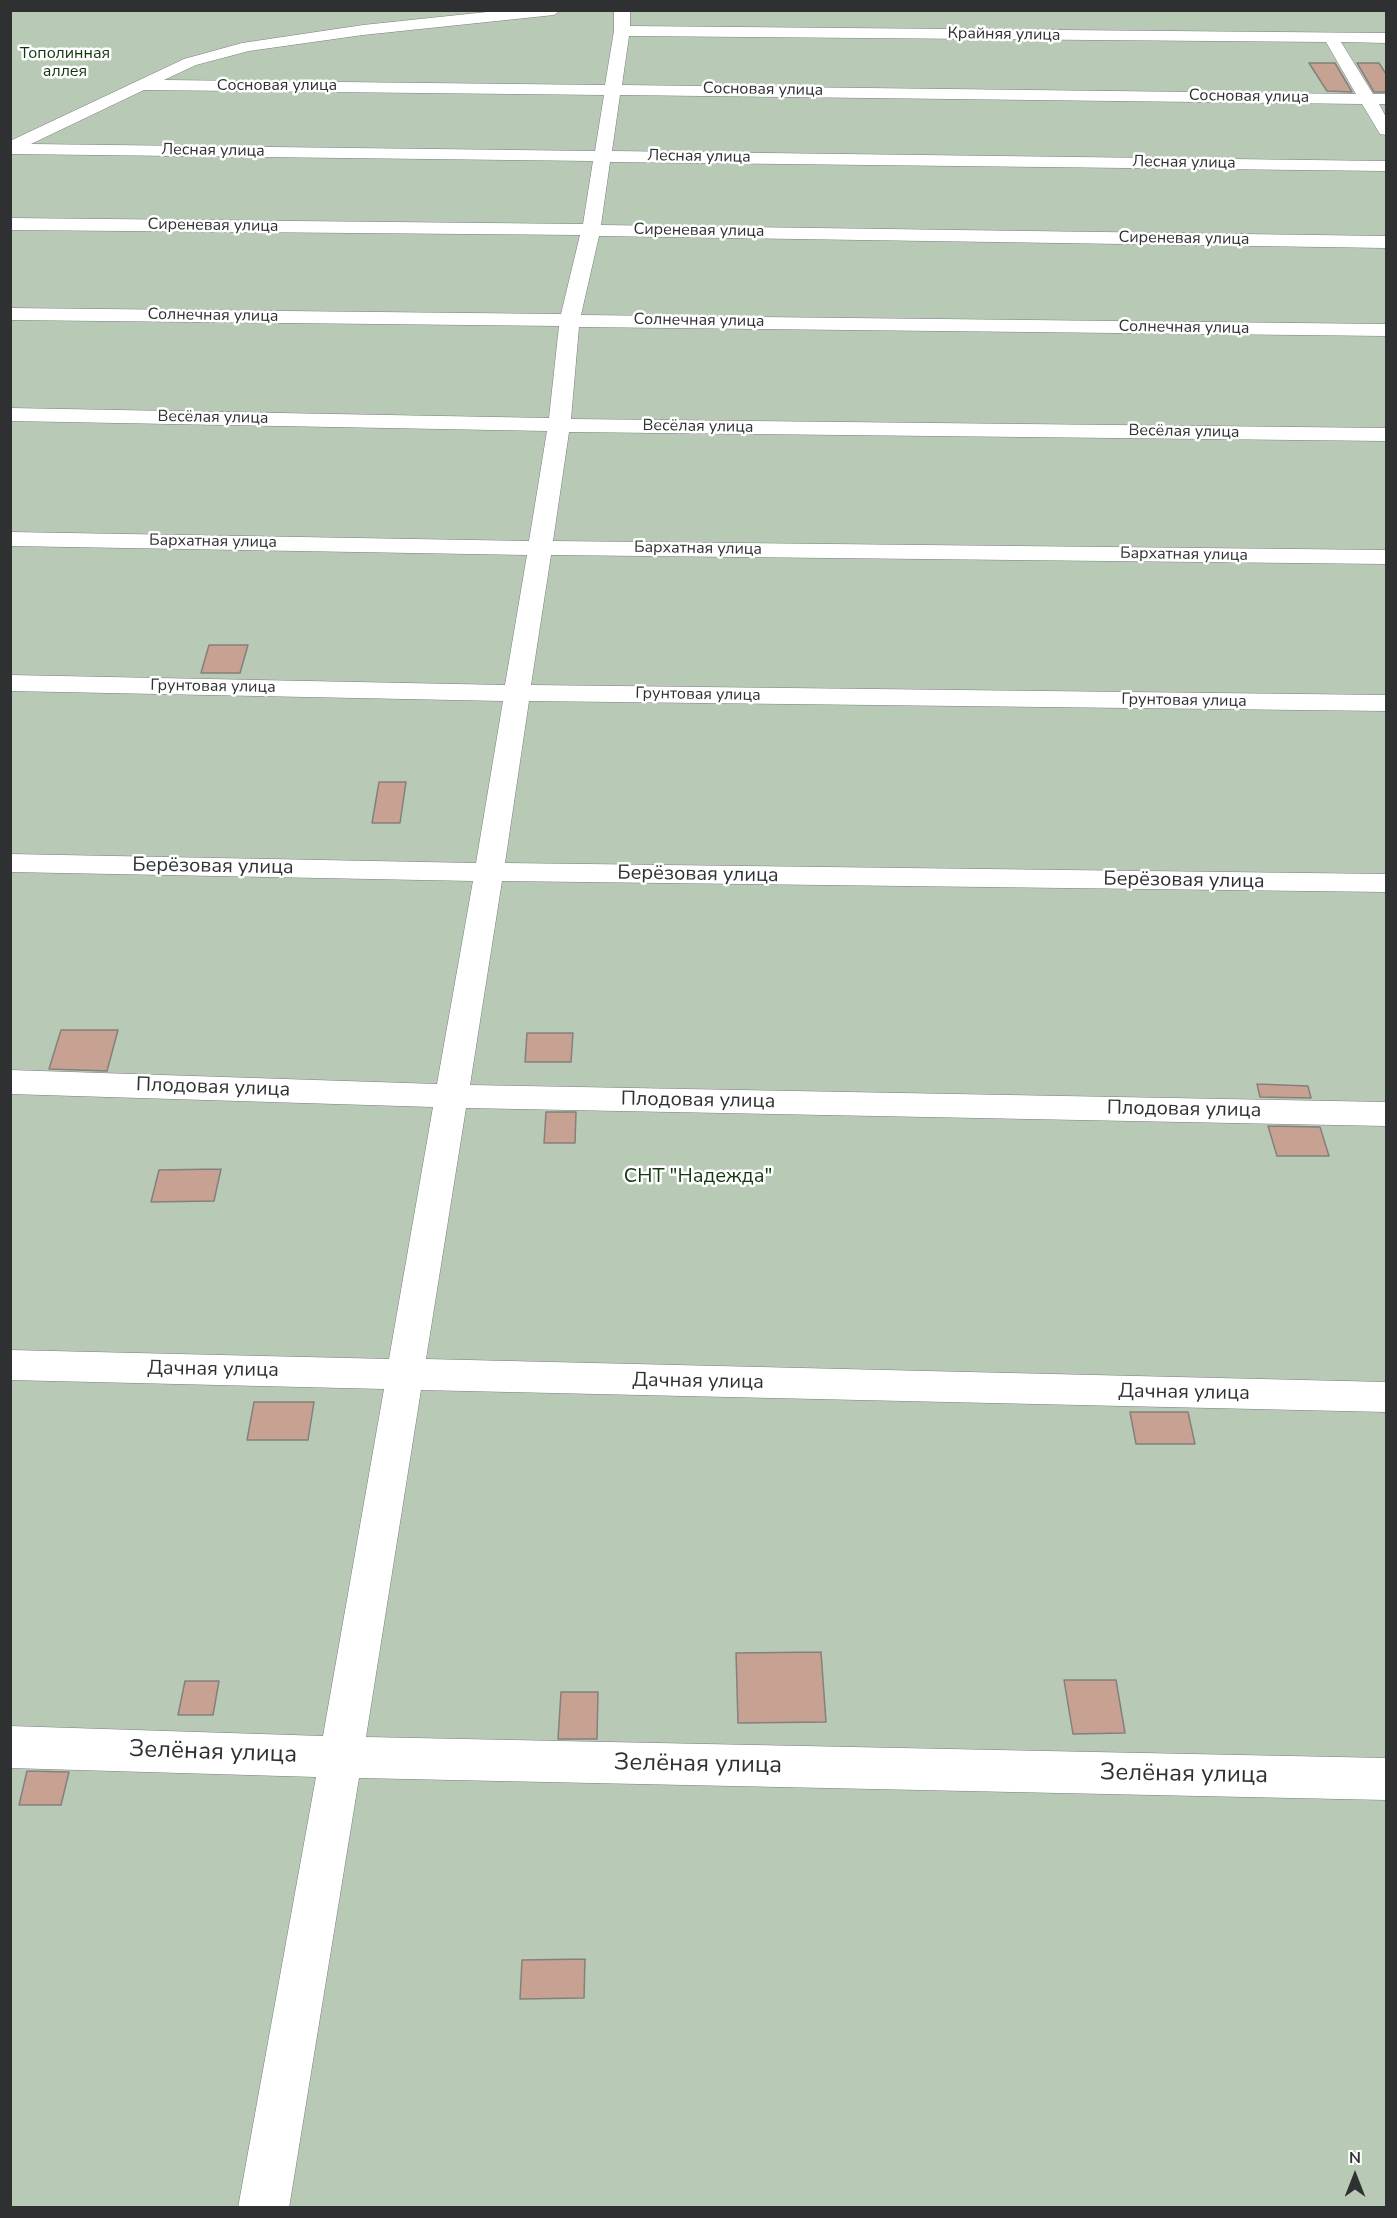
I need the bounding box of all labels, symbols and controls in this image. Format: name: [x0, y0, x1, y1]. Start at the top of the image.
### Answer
street label: Крайняя улица: [947, 24, 1061, 46]
park label: Тополинная аллея: [20, 44, 110, 82]
street label: Сосновая улица: [217, 76, 337, 96]
street label: Сосновая улица: [703, 79, 823, 101]
street label: Сосновая улица: [1189, 86, 1309, 108]
street label: Лесная улица: [161, 140, 265, 162]
street label: Лесная улица: [647, 146, 751, 168]
street label: Лесная улица: [1132, 152, 1236, 174]
street label: Сиреневая улица: [147, 215, 279, 237]
street label: Сиреневая улица: [633, 220, 765, 242]
street label: Сиреневая улица: [1118, 228, 1250, 250]
street label: Солнечная улица: [147, 305, 279, 327]
street label: Солнечная улица: [633, 310, 765, 332]
street label: Солнечная улица: [1118, 317, 1250, 339]
street label: Весёлая улица: [157, 407, 269, 429]
street label: Весёлая улица: [642, 416, 754, 438]
street label: Весёлая улица: [1128, 421, 1240, 443]
street label: Бархатная улица: [149, 531, 277, 553]
street label: Бархатная улица: [634, 538, 762, 560]
street label: Бархатная улица: [1120, 544, 1248, 566]
street label: Грунтовая улица: [150, 676, 276, 698]
street label: Грунтовая улица: [635, 684, 761, 706]
street label: Грунтовая улица: [1121, 690, 1247, 712]
street label: Берёзовая улица: [132, 854, 294, 880]
street label: Берёзовая улица: [617, 862, 779, 888]
street label: Берёзовая улица: [1103, 868, 1265, 894]
street label: Плодовая улица: [135, 1073, 291, 1103]
street label: Плодовая улица: [621, 1088, 775, 1114]
street label: Плодовая улица: [1107, 1097, 1261, 1123]
park label: СНТ "Надежда": [624, 1165, 772, 1189]
street label: Дачная улица: [147, 1357, 279, 1383]
street label: Дачная улица: [632, 1369, 764, 1395]
street label: Дачная улица: [1118, 1380, 1250, 1406]
street label: Зелёная улица: [128, 1736, 298, 1770]
street label: Зелёная улица: [614, 1749, 782, 1781]
street label: Зелёная улица: [1100, 1759, 1268, 1791]
north arrow: [1325, 2146, 1385, 2206]
text: N: [1349, 2147, 1361, 2169]

